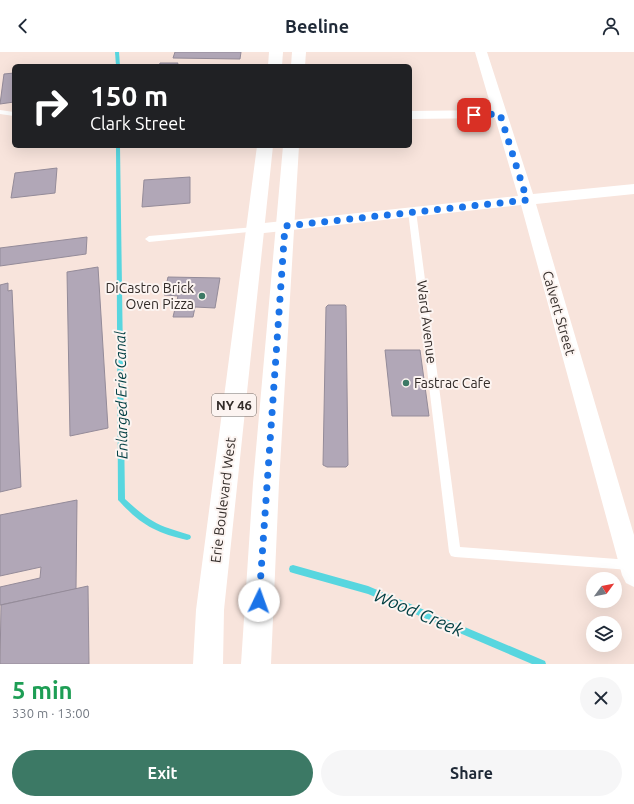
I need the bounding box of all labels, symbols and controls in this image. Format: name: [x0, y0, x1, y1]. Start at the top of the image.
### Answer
icon: back: [12, 15, 34, 37]
icon: person: [600, 15, 622, 37]
text: Beeline: [285, 16, 349, 36]
icon: right: [24, 80, 76, 132]
text: 150 m: [90, 80, 168, 111]
pin: [457, 98, 491, 132]
icon: arrive: [463, 104, 485, 126]
text: Clark Street: [90, 113, 185, 133]
street label: Calvert Street: [539, 269, 579, 358]
street label: Ward Avenue: [414, 279, 440, 365]
place label: DiCastro Brick Oven Pizza: [105, 280, 194, 312]
marker: DiCastro Brick Oven Pizza: [197, 291, 207, 301]
water label: Enlarged Erie Canal: [111, 330, 131, 459]
place label: Fastrac Cafe: [414, 375, 491, 391]
marker: Fastrac Cafe: [401, 378, 411, 388]
road number: NY 46: [212, 394, 256, 416]
street label: Erie Boulevard West: [207, 436, 239, 564]
north arrow: [586, 572, 622, 608]
map controls: [586, 572, 622, 652]
position arrow: [238, 580, 280, 622]
water label: Wood Creek: [371, 584, 467, 640]
button: layers: [586, 616, 622, 652]
text: 5 min: [12, 677, 73, 704]
button: close: [580, 677, 622, 719]
text: 330 m · 13:00: [12, 706, 90, 720]
button: Exit: [12, 750, 313, 796]
button: Share: [321, 750, 622, 796]

